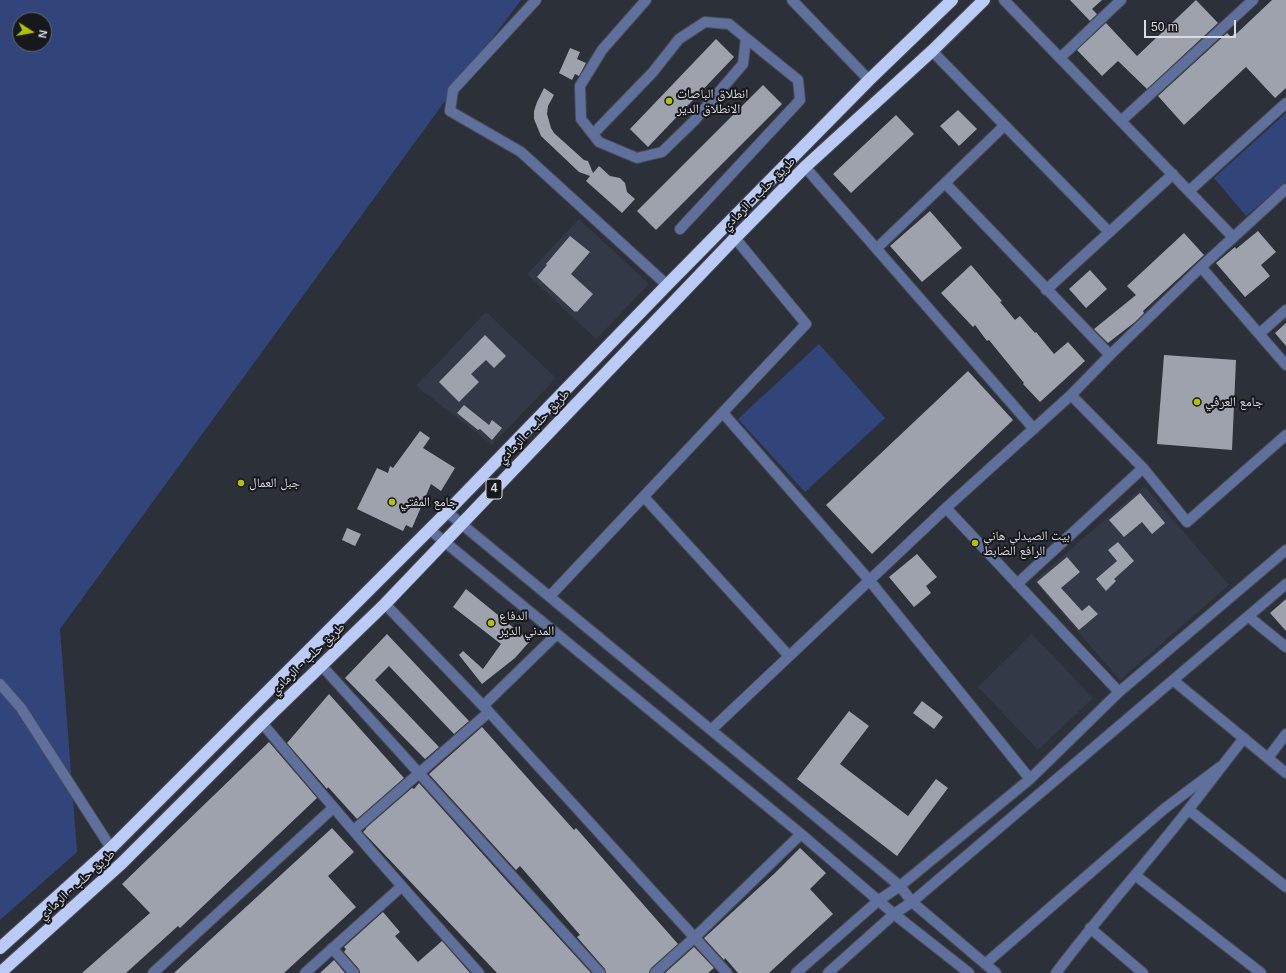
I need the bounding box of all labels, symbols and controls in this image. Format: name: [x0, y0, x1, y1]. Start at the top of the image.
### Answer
north arrow: [12, 12, 52, 52]
scale bar: [1146, 12, 1238, 38]
text: 50 m: [1151, 20, 1178, 34]
text: N: [36, 29, 49, 39]
place label: انطلاق الباصات الانطلاق الدير: [677, 86, 748, 117]
marker: انطلاق الباصات الانطلاق الدير: [664, 96, 674, 106]
street label: طريق حلب - الرمادي: [719, 154, 799, 234]
street label: طريق حلب - الرمادي: [494, 386, 574, 468]
place label: جامع العرفي: [1205, 394, 1263, 410]
marker: جامع العرفي: [1192, 397, 1202, 407]
place label: جبل العمال: [249, 475, 300, 491]
marker: جبل العمال: [236, 478, 246, 488]
road number: 4: [486, 479, 502, 499]
place label: جامع المفتي: [400, 494, 457, 510]
marker: جامع المفتي: [387, 497, 397, 507]
place label: بيت الصيدلي هاني الرافع الضابط: [983, 528, 1070, 559]
marker: بيت الصيدلي هاني الرافع الضابط: [970, 538, 980, 548]
place label: الدفاع المدني الدير: [499, 608, 554, 639]
marker: الدفاع المدني الدير: [486, 618, 496, 628]
street label: طريق حلب - الرمادي: [267, 619, 349, 699]
street label: طريق حلب - الرمادي: [36, 847, 118, 923]

